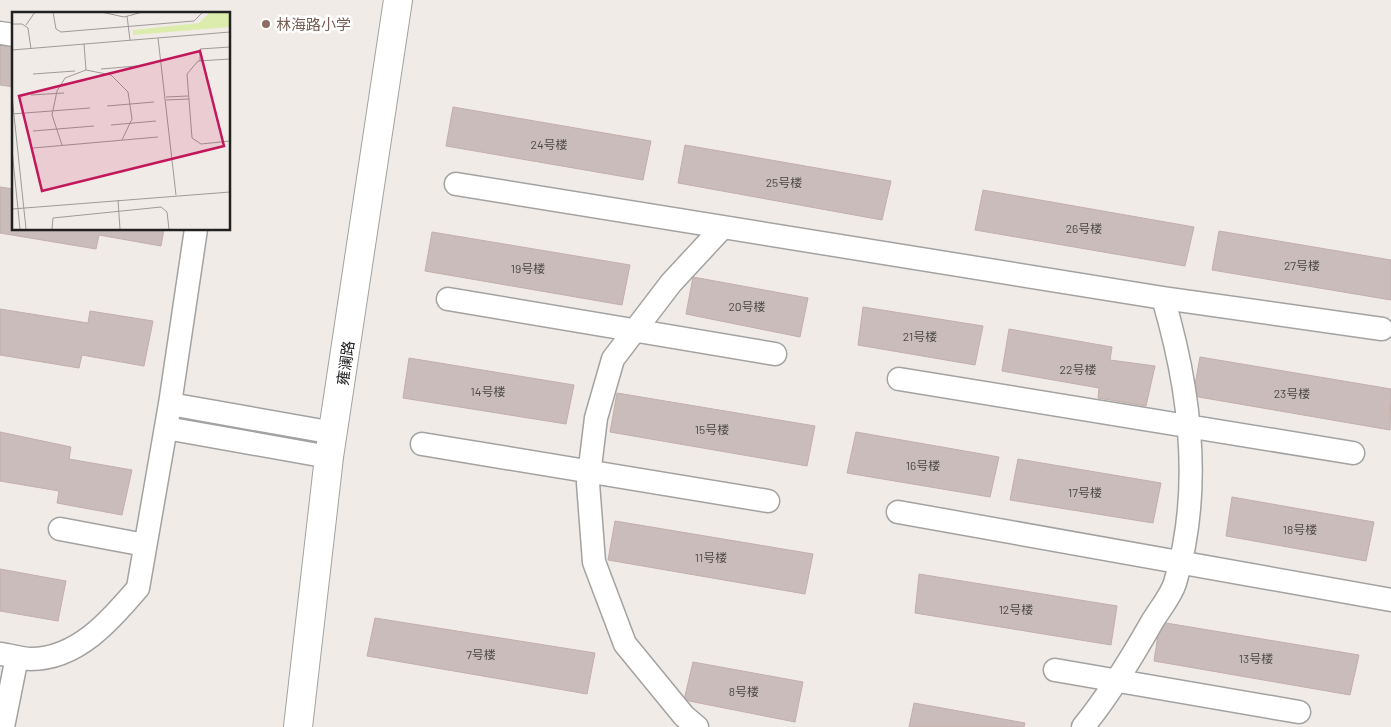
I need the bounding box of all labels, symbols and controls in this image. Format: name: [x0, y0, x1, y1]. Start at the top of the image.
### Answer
inset map: [12, 12, 230, 230]
place label: 林海路小学: [276, 15, 351, 33]
marker: 林海路小学: [260, 18, 272, 30]
house number: 24号楼: [530, 137, 568, 151]
house number: 25号楼: [766, 175, 802, 189]
house number: 26号楼: [1066, 221, 1102, 235]
house number: 27号楼: [1284, 258, 1320, 272]
house number: 19号楼: [511, 261, 545, 275]
house number: 20号楼: [728, 299, 766, 313]
house number: 21号楼: [903, 329, 937, 343]
street label: 雍澜路: [333, 339, 357, 387]
house number: 22号楼: [1060, 362, 1096, 376]
house number: 14号楼: [471, 384, 505, 398]
house number: 23号楼: [1274, 386, 1310, 400]
house number: 15号楼: [695, 422, 729, 436]
house number: 16号楼: [906, 458, 940, 472]
house number: 17号楼: [1068, 485, 1102, 499]
house number: 18号楼: [1283, 522, 1317, 536]
house number: 11号楼: [695, 550, 727, 564]
house number: 12号楼: [999, 602, 1033, 616]
house number: 7号楼: [466, 647, 496, 661]
house number: 13号楼: [1239, 651, 1273, 665]
house number: 8号楼: [729, 684, 759, 698]

